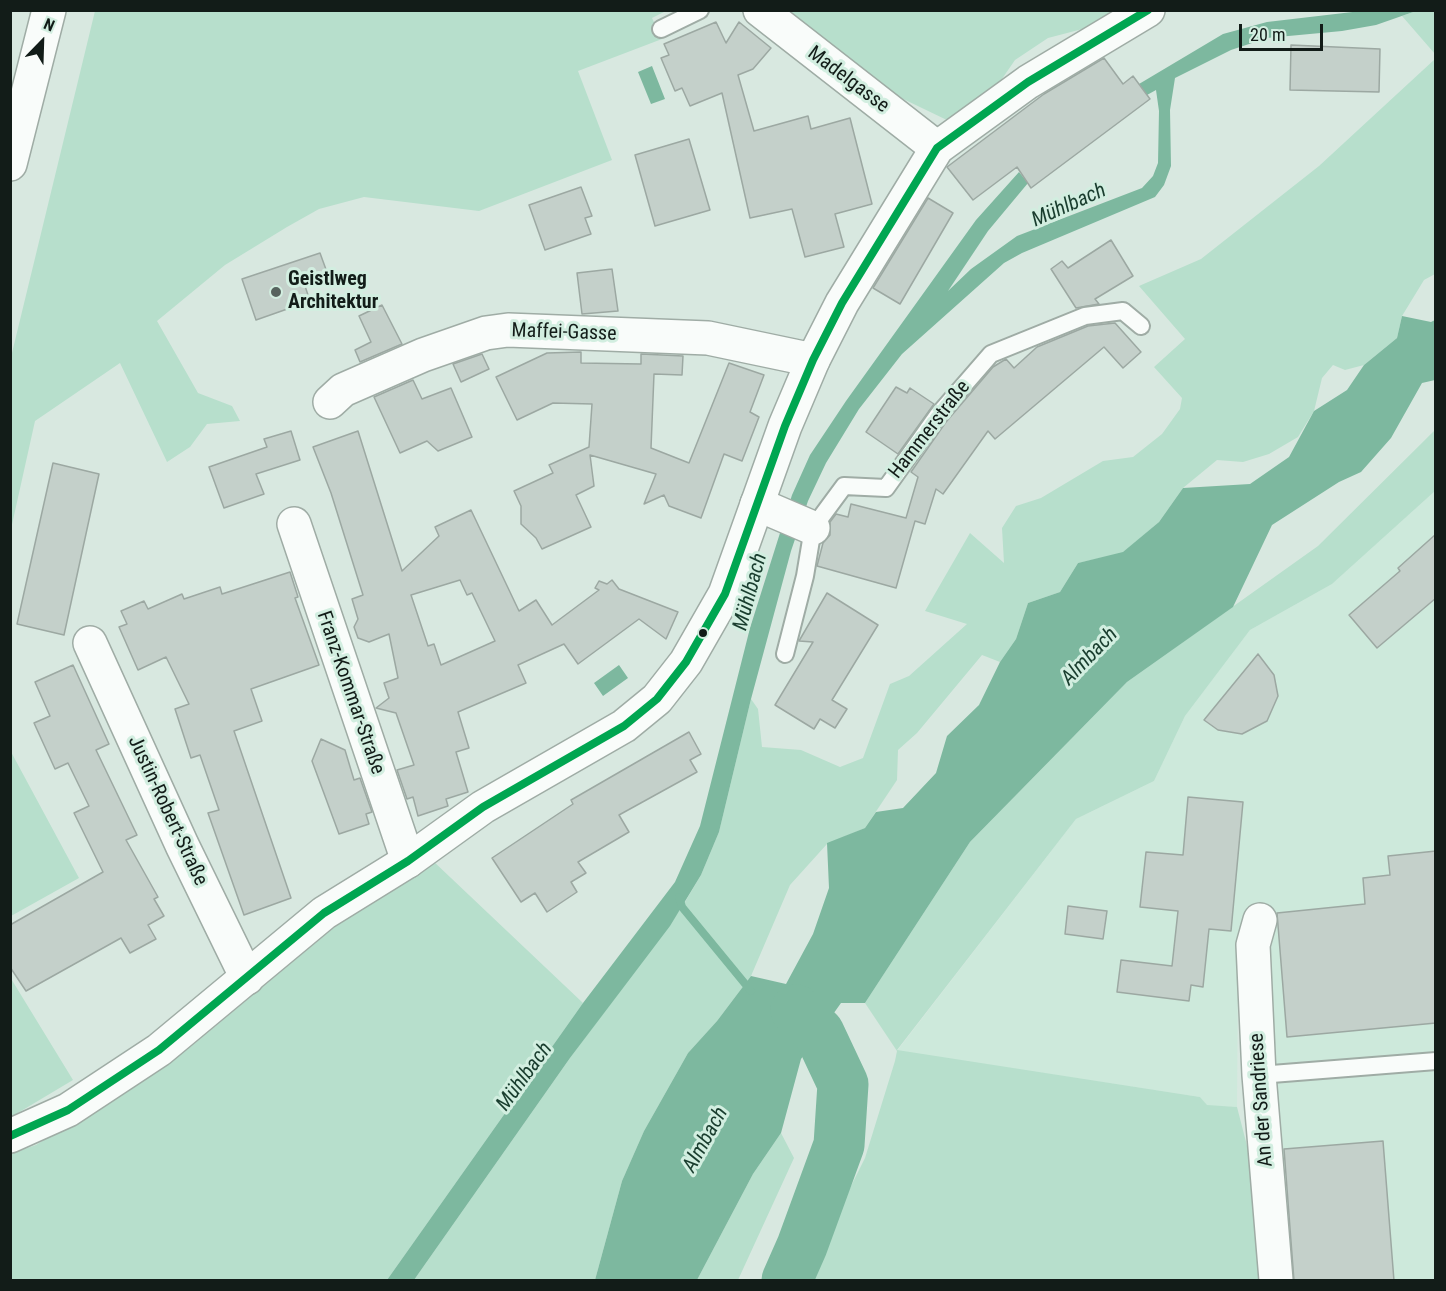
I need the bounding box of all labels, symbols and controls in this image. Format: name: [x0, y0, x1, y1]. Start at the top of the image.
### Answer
north arrow: [12, 12, 72, 72]
scale bar: [1242, 12, 1326, 50]
text: N: [41, 14, 57, 36]
text: 20 m: [1250, 24, 1285, 45]
street label: Madelgasse: [803, 42, 893, 118]
water label: Mühlbach: [1028, 178, 1110, 234]
place label: Geistlweg Architektur: [288, 268, 378, 315]
marker: Geistlweg Architektur: [269, 285, 283, 299]
street label: Maffei-Gasse: [511, 319, 617, 347]
street label: Hammerstraße: [884, 376, 976, 484]
water label: Mühlbach: [729, 551, 773, 633]
street label: Franz-Kommar-Straße: [311, 608, 389, 778]
water label: Almbach: [1056, 623, 1124, 691]
unlabelled marker: [697, 627, 709, 639]
street label: Justin-Robert-Straße: [122, 732, 212, 890]
street label: An der Sandriese: [1245, 1032, 1279, 1168]
water label: Mühlbach: [492, 1038, 558, 1116]
water label: Almbach: [678, 1103, 734, 1177]

